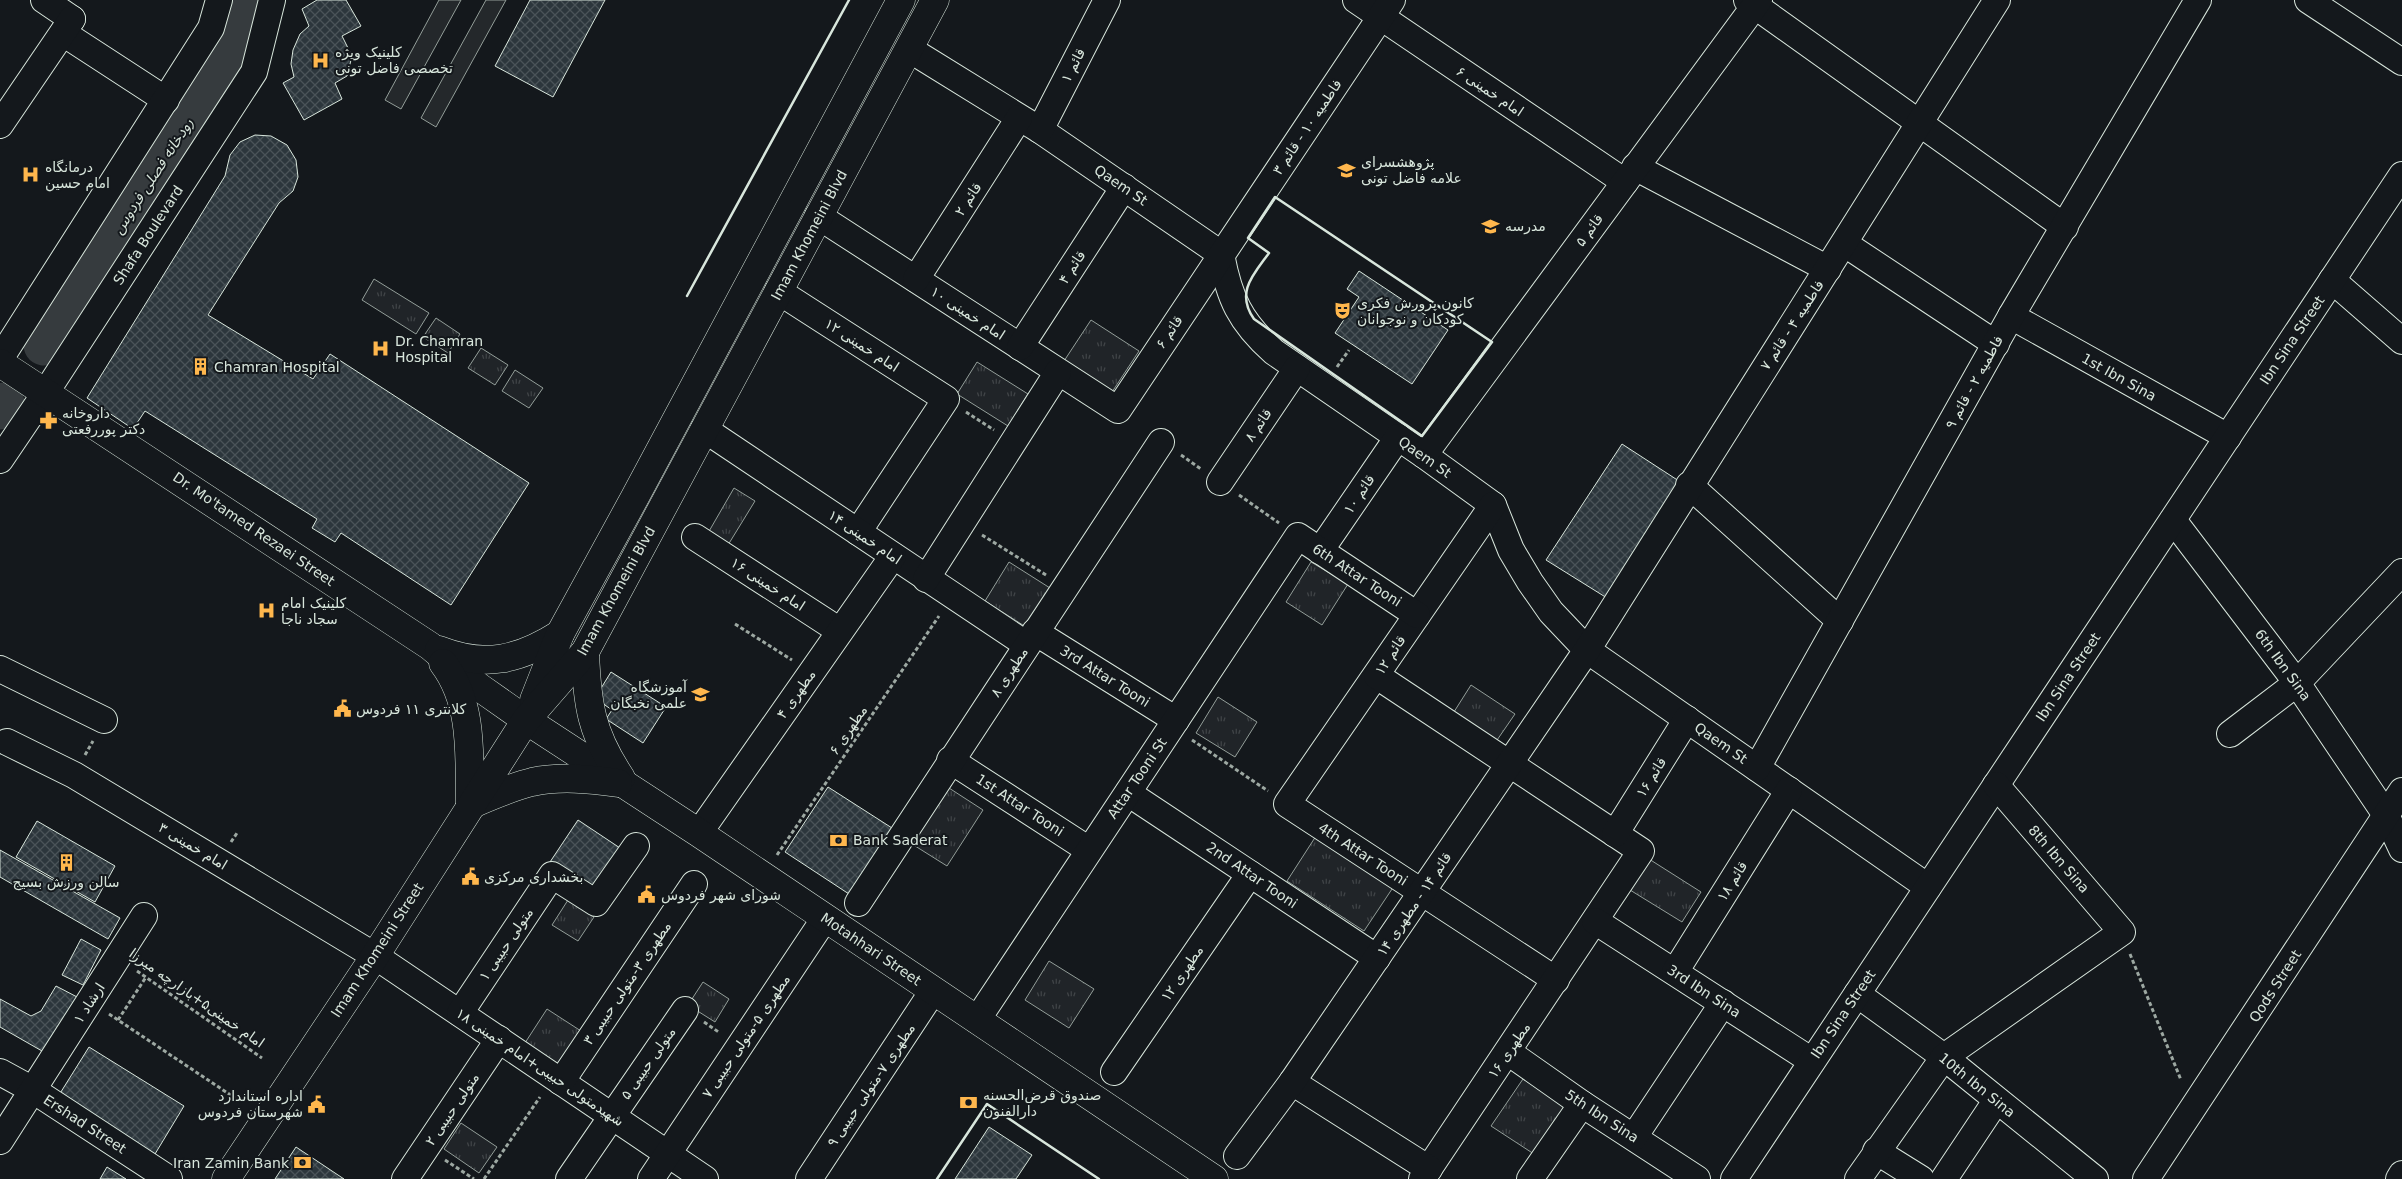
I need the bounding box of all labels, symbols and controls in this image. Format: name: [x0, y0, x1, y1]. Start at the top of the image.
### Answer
place label: کلینیک ویژه تخصصی فاضل تونی: [335, 44, 453, 77]
street label: قائم ۱: [1058, 45, 1089, 85]
hospital icon: کلینیک ویژه تخصصی فاضل تونی: [311, 50, 331, 70]
street label: امام خمینی ۶: [1453, 63, 1527, 119]
street label: فاطمیه ۱۰ - قائم ۳: [1269, 76, 1346, 178]
water label: رودخانه فصلی فردوس: [109, 114, 197, 237]
place label: پژوهشسرای علامه فاضل تونی: [1361, 154, 1462, 187]
place label: درمانگاه امام حسین: [45, 159, 110, 192]
school or university icon: پژوهشسرای علامه فاضل تونی: [1337, 160, 1357, 180]
street label: Qaem St: [1091, 161, 1151, 209]
hospital icon: درمانگاه امام حسین: [21, 165, 41, 185]
street label: Imam Khomeini Blvd: [768, 167, 850, 303]
street label: قائم ۲: [951, 179, 985, 219]
street label: Shafa Boulevard: [110, 182, 186, 288]
street label: قائم ۵: [1572, 211, 1607, 250]
school or university icon: مدرسه: [1481, 216, 1501, 236]
place label: مدرسه: [1505, 218, 1546, 235]
street label: قائم ۴: [1055, 247, 1089, 287]
street label: فاطمیه ۴ - قائم ۷: [1757, 277, 1828, 374]
street label: امام خمینی ۱۰: [928, 283, 1008, 343]
street label: Ibn Sina Street: [2256, 292, 2328, 387]
place label: کانون پرورش فکری کودکان و نوجوانان: [1357, 295, 1474, 328]
theatre icon: کانون پرورش فکری کودکان و نوجوانان: [1333, 301, 1353, 321]
street label: قائم ۶: [1152, 313, 1187, 352]
street label: امام خمینی ۱۲: [822, 315, 902, 375]
place label: Dr. Chamran Hospital: [395, 333, 483, 365]
street label: فاطمیه ۲ - قائم ۹: [1942, 333, 2007, 432]
hospital icon: Dr. Chamran Hospital: [371, 339, 391, 359]
street label: 1st Ibn Sina: [2079, 350, 2159, 404]
building icon: Chamran Hospital: [190, 357, 210, 377]
place label: Chamran Hospital: [214, 359, 340, 375]
place label: داروخانه دکتر پوررفعتی: [62, 405, 145, 438]
street label: قائم ۸: [1241, 406, 1276, 445]
pharmacy icon: داروخانه دکتر پوررفعتی: [38, 411, 58, 431]
street label: Qaem St: [1396, 433, 1455, 481]
street label: Dr. Mo'tamed Rezaei Street: [170, 469, 338, 589]
street label: قائم ۱۰: [1340, 471, 1379, 517]
street label: امام خمینی ۱۴: [825, 507, 905, 567]
street label: Imam Khomeini Blvd: [574, 524, 658, 658]
street label: 6th Attar Tooni: [1309, 540, 1405, 610]
street label: امام خمینی ۱۶: [728, 554, 808, 614]
place label: کلینیک امام سجاد ناجا: [281, 595, 347, 627]
hospital icon: کلینیک امام سجاد ناجا: [257, 601, 277, 621]
street label: 6th Ibn Sina: [2252, 626, 2314, 704]
street label: Ibn Sina Street: [2032, 629, 2104, 724]
street label: قائم ۱۲: [1371, 632, 1409, 678]
street label: 3rd Attar Tooni: [1057, 642, 1153, 710]
street label: مطهری ۸: [987, 644, 1032, 700]
street label: مطهری ۴: [773, 666, 819, 722]
place label: آموزشگاه علمی نخبگان: [610, 679, 688, 711]
school or university icon: آموزشگاه علمی نخبگان: [691, 685, 711, 705]
public building icon: کلانتری ۱۱ فردوس: [332, 699, 352, 719]
place label: کلانتری ۱۱ فردوس: [356, 701, 467, 718]
street label: مطهری ۶: [826, 702, 871, 758]
street label: Qaem St: [1692, 719, 1751, 767]
street label: Attar Tooni St: [1104, 734, 1170, 821]
street label: قائم ۱۶: [1633, 754, 1670, 800]
street label: 1st Attar Tooni: [973, 771, 1067, 839]
street label: امام خمینی ۳: [156, 819, 230, 873]
street label: 4th Attar Tooni: [1315, 819, 1411, 889]
street label: 8th Ibn Sina: [2025, 822, 2093, 896]
bank icon: Bank Saderat: [829, 830, 849, 850]
place label: Bank Saderat: [853, 832, 948, 848]
street label: 2nd Attar Tooni: [1203, 839, 1301, 911]
street label: قائم ۱۴ - مطهری ۱۴: [1373, 849, 1455, 959]
building icon: سالن ورزش بسیج: [56, 852, 76, 872]
street label: قائم ۱۸: [1714, 858, 1751, 904]
public building icon: بخشداری مرکزی: [460, 867, 480, 887]
place label: بخشداری مرکزی: [484, 869, 583, 886]
place label: سالن ورزش بسیج: [13, 874, 119, 891]
street label: Imam Khomeini Street: [328, 879, 427, 1020]
public building icon: شورای شهر فردوس: [637, 885, 657, 905]
place label: شورای شهر فردوس: [661, 887, 781, 904]
street label: متولی حبیبی ۱: [476, 905, 537, 984]
street label: Motahhari Street: [818, 909, 925, 989]
street label: مطهری ۳-متولی حبیبی ۳: [580, 918, 675, 1048]
street label: مطهری ۱۲: [1158, 942, 1207, 1004]
street label: امام خمینی۵+بازارچه میرزا: [126, 945, 268, 1052]
street label: Qods Street: [2246, 947, 2305, 1025]
street label: 3rd Ibn Sina: [1664, 961, 1744, 1021]
street label: Ibn Sina Street: [1807, 966, 1879, 1061]
street label: مطهری ۵-متولی حبیبی ۷: [699, 971, 794, 1101]
street label: ارشاد ۱: [70, 980, 109, 1027]
street label: شهیدمتولی حبیبی+امام خمینی ۱۸: [452, 1005, 627, 1130]
street label: مطهری ۱۶: [1485, 1019, 1534, 1081]
street label: مطهری ۷-متولی حبیبی ۹: [824, 1020, 919, 1150]
street label: متولی حبیبی ۵: [617, 1024, 680, 1103]
street label: 10th Ibn Sina: [1936, 1049, 2018, 1121]
street label: متولی حبیبی ۲: [422, 1070, 483, 1149]
street label: 5th Ibn Sina: [1562, 1086, 1642, 1146]
place label: صندوق قرض‌الحسنه دارالفنون: [983, 1087, 1101, 1120]
place label: اداره استاندارد شهرستان فردوس: [198, 1088, 303, 1121]
street label: Ershad Street: [41, 1091, 130, 1157]
bank icon: صندوق قرض‌الحسنه دارالفنون: [959, 1093, 979, 1113]
public building icon: اداره استاندارد شهرستان فردوس: [307, 1094, 327, 1114]
bank icon: Iran Zamin Bank: [293, 1153, 313, 1173]
place label: Iran Zamin Bank: [173, 1155, 290, 1171]

